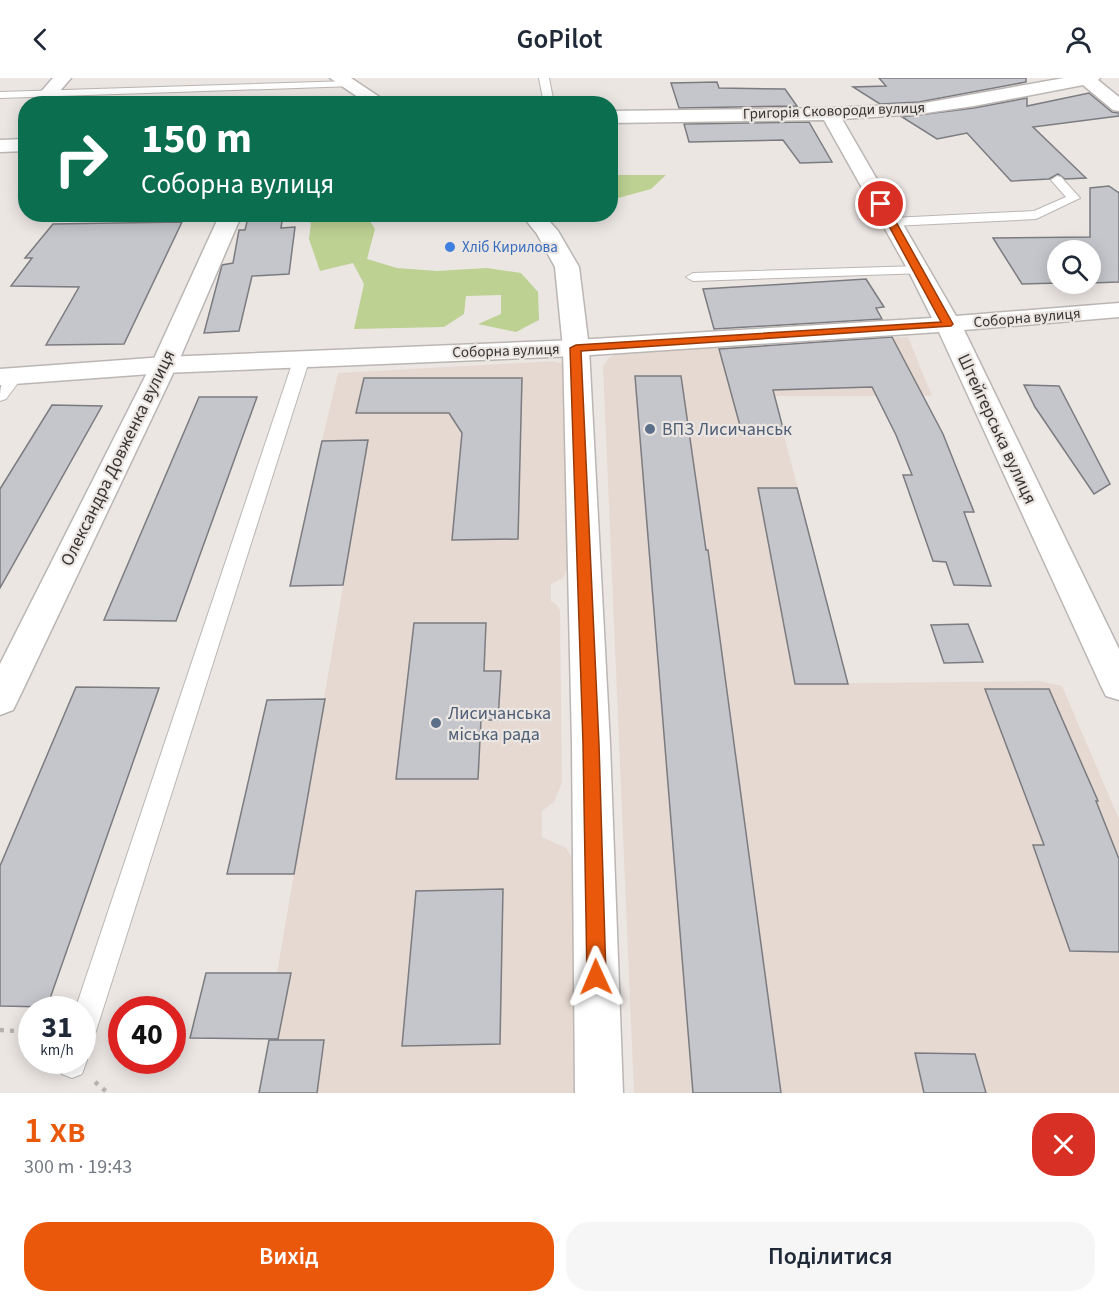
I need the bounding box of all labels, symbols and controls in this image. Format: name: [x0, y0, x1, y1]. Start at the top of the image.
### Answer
text: GoPilot: [517, 20, 602, 59]
icon: back: [24, 23, 57, 56]
icon: person: [1062, 23, 1095, 56]
street label: Григорія Сковороди вулиця: [743, 97, 925, 125]
text: 150 m: [141, 109, 252, 169]
icon: right: [42, 120, 120, 198]
text: Соборна вулиця: [141, 165, 334, 204]
pin: [855, 178, 906, 229]
icon: arrive: [864, 187, 897, 220]
place label: Хліб Кирилова: [462, 237, 558, 258]
marker: Хліб Кирилова: [443, 240, 457, 254]
map controls: [1047, 240, 1101, 294]
button: search: [1047, 240, 1101, 294]
street label: Соборна вулиця: [973, 303, 1081, 333]
street label: Соборна вулиця: [452, 339, 560, 363]
street label: Олександра Довженка вулиця: [55, 346, 181, 570]
street label: Штейгерська вулиця: [951, 350, 1043, 508]
place label: ВПЗ Лисичанськ: [662, 417, 792, 442]
marker: ВПЗ Лисичанськ: [643, 422, 657, 436]
place label: Лисичанська міська рада: [448, 701, 551, 747]
marker: Лисичанська міська рада: [429, 716, 443, 730]
position arrow: [564, 945, 628, 1009]
speed limit sign: 40: [108, 996, 186, 1074]
text: 31: [41, 1006, 73, 1049]
text: km/h: [40, 1040, 74, 1061]
text: 1 хв: [24, 1105, 86, 1156]
button: close: [1032, 1113, 1095, 1176]
text: 300 m · 19:43: [24, 1153, 132, 1181]
button: Вихід: [24, 1222, 554, 1291]
button: Поділитися: [566, 1222, 1095, 1291]

